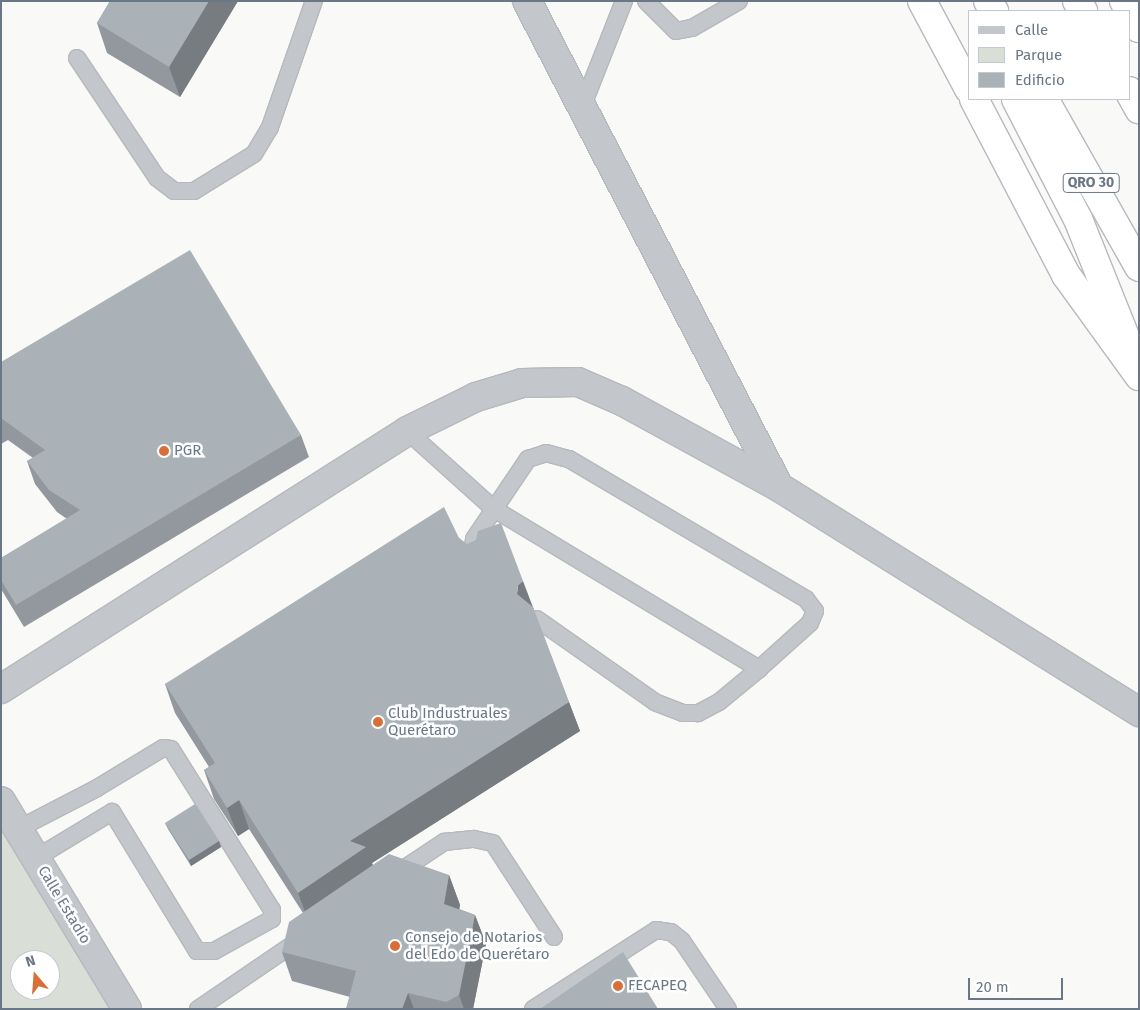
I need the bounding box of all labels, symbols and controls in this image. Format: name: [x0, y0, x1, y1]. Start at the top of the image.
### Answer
legend: [968, 10, 1130, 100]
text: Calle: [1015, 21, 1048, 39]
text: Parque: [1015, 46, 1062, 64]
text: Edificio: [1015, 71, 1065, 89]
road number: QRO 30: [1062, 172, 1120, 194]
place label: PGR: [174, 442, 201, 460]
marker: PGR: [158, 445, 170, 457]
place label: Club Industruales Querétaro: [388, 704, 508, 739]
marker: Club Industruales Querétaro: [372, 716, 384, 728]
street label: Calle Estadio: [34, 863, 94, 947]
place label: Consejo de Notarios del Edo de Querétaro: [405, 928, 549, 963]
marker: Consejo de Notarios del Edo de Querétaro: [389, 940, 401, 952]
north arrow: [10, 950, 60, 1000]
text: N: [23, 952, 38, 971]
scale bar: [970, 968, 1065, 1000]
place label: FECAPEQ: [628, 977, 687, 995]
text: 20 m: [976, 978, 1009, 996]
marker: FECAPEQ: [612, 980, 624, 992]

